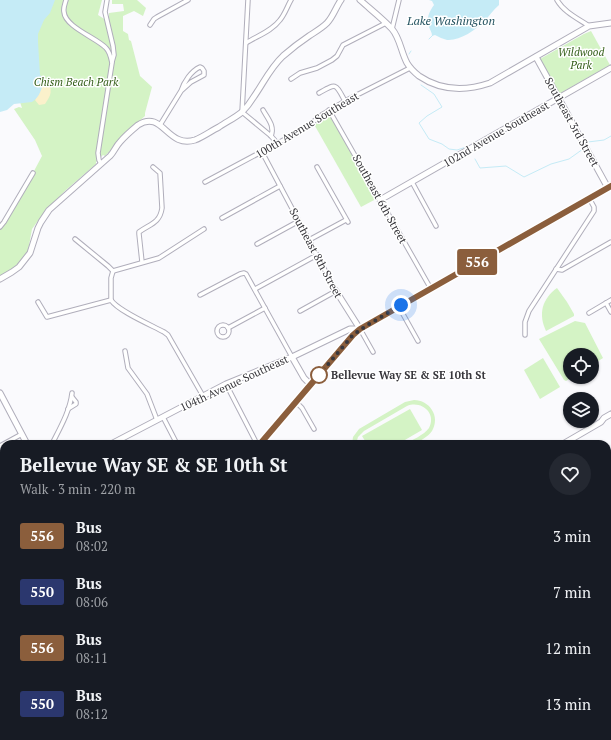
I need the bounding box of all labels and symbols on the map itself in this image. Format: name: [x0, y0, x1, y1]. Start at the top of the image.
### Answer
water label: Lake Washington: [406, 13, 495, 28]
park label: Wildwood Park: [558, 45, 604, 72]
park label: Chism Beach Park: [34, 75, 119, 89]
street label: Southeast 3rd Street: [542, 75, 602, 169]
street label: 100th Avenue Southeast: [253, 89, 361, 161]
street label: 102nd Avenue Southeast: [440, 98, 552, 170]
street label: Southeast 6th Street: [350, 152, 410, 246]
street label: Southeast 8th Street: [286, 206, 346, 300]
line badge: 556: [454, 249, 500, 275]
your location: [391, 295, 411, 315]
street label: 104th Avenue Southeast: [178, 352, 290, 414]
marker: Bellevue Way SE & SE 10th St: [310, 366, 328, 384]
place label: Bellevue Way SE & SE 10th St: [331, 368, 487, 382]

